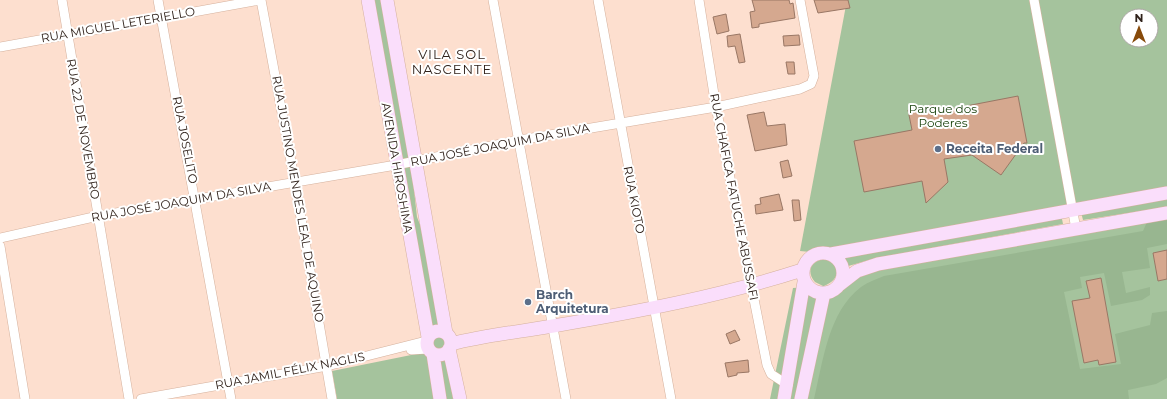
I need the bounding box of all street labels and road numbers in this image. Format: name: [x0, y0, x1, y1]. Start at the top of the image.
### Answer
street label: RUA MIGUEL LETERIELLO: [40, 4, 196, 45]
street label: RUA 22 DE NOVEMBRO: [64, 57, 103, 200]
street label: RUA JUSTINO MENDES LEAL DE AQUINO: [269, 74, 328, 323]
street label: RUA CHAFICA FATUCHE ABUSSAFI: [707, 92, 762, 302]
street label: RUA JOSELITO: [170, 95, 201, 185]
street label: AVENIDA HIROSHIMA: [379, 101, 416, 235]
street label: RUA JOSÉ JOAQUIM DA SILVA: [409, 120, 591, 169]
street label: RUA KIOTO: [621, 165, 648, 235]
street label: RUA JOSÉ JOAQUIM DA SILVA: [90, 178, 272, 225]
street label: RUA JAMIL FÉLIX NAGLIS: [214, 349, 366, 392]

